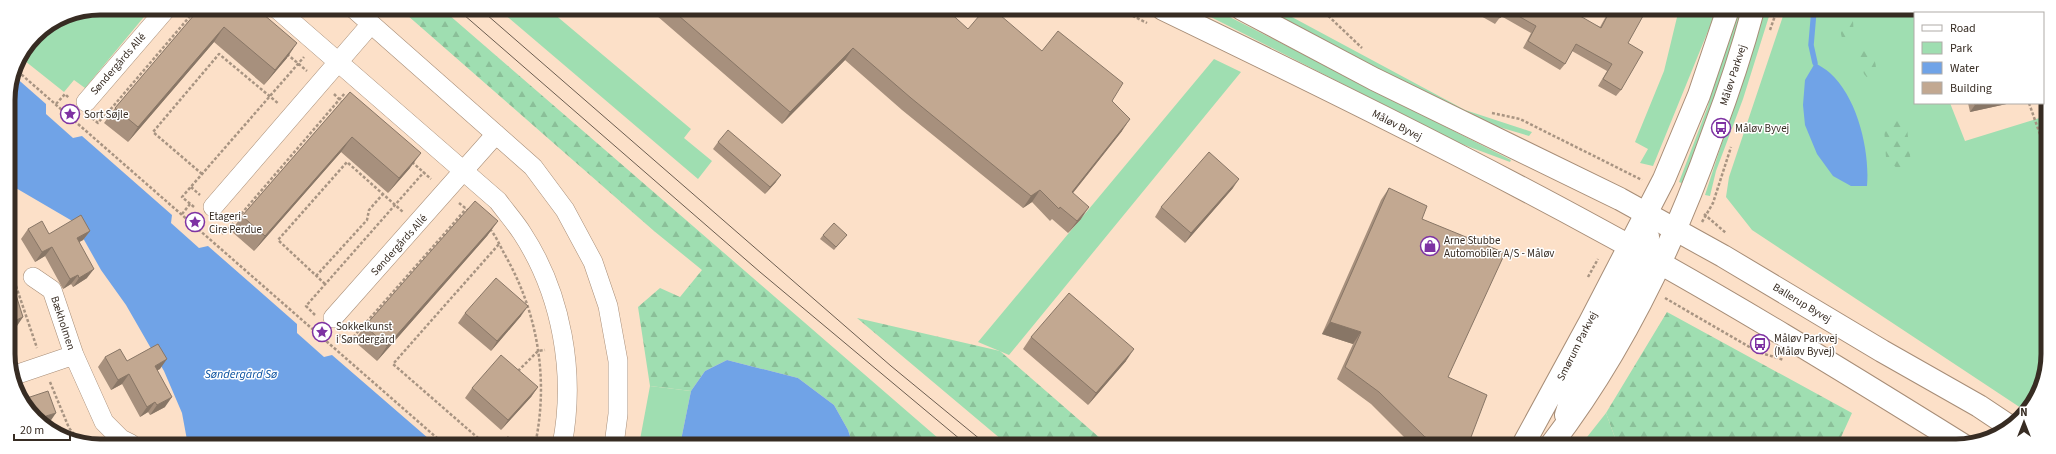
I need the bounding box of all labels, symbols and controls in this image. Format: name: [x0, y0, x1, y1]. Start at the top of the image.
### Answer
legend: [1914, 12, 2044, 104]
text: Road: [1950, 20, 1976, 37]
street label: Søndergårds Allé: [87, 29, 149, 98]
text: Park: [1950, 40, 1972, 57]
street label: Måløv Parkvej: [1716, 43, 1750, 107]
text: Water: [1950, 60, 1980, 77]
text: Building: [1950, 80, 1992, 97]
place icon: Sort Søjle: [59, 103, 81, 125]
street label: Måløv Byvej: [1369, 106, 1425, 144]
place label: Sort Søjle: [84, 107, 129, 122]
bus stop icon: Måløv Byvej: [1710, 117, 1732, 139]
place label: Måløv Byvej: [1735, 121, 1789, 136]
place label: Etageri - Cire Perdue: [209, 209, 263, 237]
place icon: Etageri - Cire Perdue: [184, 211, 206, 233]
street label: Søndergårds Allé: [367, 211, 431, 279]
place label: Arne Stubbe Automobiler A/S - Måløv: [1444, 233, 1555, 261]
shop icon: Arne Stubbe Automobiler A/S - Måløv: [1419, 235, 1441, 257]
street label: Ballerup Byvej: [1770, 280, 1834, 326]
street label: Bækholmen: [47, 294, 79, 352]
street label: Smørum Parkvej: [1553, 309, 1601, 383]
place label: Sokkelkunst i Søndergård: [336, 319, 395, 347]
place icon: Sokkelkunst i Søndergård: [311, 321, 333, 343]
place label: Måløv Parkvej (Måløv Byvej): [1774, 331, 1837, 359]
bus stop icon: Måløv Parkvej (Måløv Byvej): [1749, 333, 1771, 355]
water label: Søndergård Sø: [205, 366, 278, 383]
north arrow: [2004, 402, 2044, 442]
text: N: [2020, 405, 2028, 420]
scale bar: [14, 416, 70, 442]
text: 20 m: [20, 422, 44, 439]

